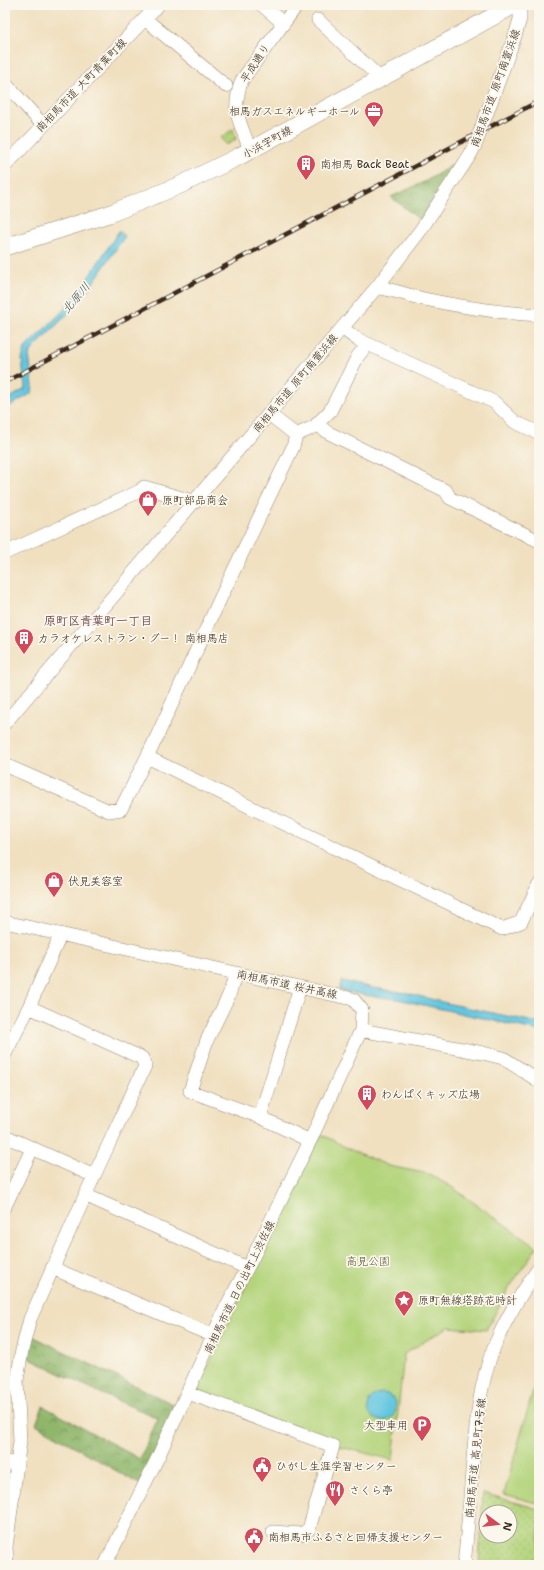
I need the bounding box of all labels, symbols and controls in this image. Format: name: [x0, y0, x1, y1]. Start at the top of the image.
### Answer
street label: 南相馬市道 原町南萱浜線: [467, 27, 524, 149]
street label: 南相馬市道 大町青葉町線: [33, 35, 130, 135]
street label: 平成通り: [237, 41, 274, 86]
office icon: 相馬ガスエネルギーホール: [363, 100, 385, 128]
place label: 相馬ガスエネルギーホール: [229, 104, 360, 119]
street label: 小浜字町線: [240, 123, 295, 162]
building icon: 南相馬 Back Beat: [295, 153, 317, 181]
place label: 南相馬 Back Beat: [320, 157, 410, 172]
water label: 北原川: [58, 279, 94, 317]
street label: 南相馬市道 原町南萱浜線: [250, 331, 341, 436]
shop icon: 原町部品商会: [137, 489, 159, 517]
place label: 原町部品商会: [162, 493, 228, 508]
district label: 原町区青葉町一丁目: [44, 613, 152, 629]
building icon: カラオケレストラン・グー！ 南相馬店: [13, 627, 35, 655]
place label: カラオケレストラン・グー！ 南相馬店: [38, 631, 229, 646]
shop icon: 伏見美容室: [43, 870, 65, 898]
place label: 伏見美容室: [68, 874, 123, 889]
street label: 南相馬市道 桜井高線: [235, 966, 339, 1003]
building icon: わんぱくキッズ広場: [356, 1083, 378, 1111]
place label: わんぱくキッズ広場: [381, 1087, 480, 1102]
street label: 南相馬市道 日の出町上渋佐線: [201, 1218, 278, 1356]
park label: 高見公園: [346, 1254, 390, 1269]
place icon: 原町無線塔跡花時計: [393, 1289, 415, 1317]
place label: 原町無線塔跡花時計: [418, 1293, 517, 1308]
street label: 南相馬市道 高見町7号線: [462, 1397, 489, 1519]
parking icon: 大型車用: [411, 1414, 433, 1442]
place label: 大型車用: [364, 1418, 408, 1433]
public building icon: ひがし生涯学習センター: [251, 1455, 273, 1483]
place label: ひがし生涯学習センター: [276, 1459, 397, 1474]
restaurant icon: さくら亭: [324, 1479, 346, 1507]
place label: さくら亭: [349, 1483, 393, 1498]
north arrow: [478, 1504, 518, 1544]
text: N: [499, 1520, 516, 1533]
public building icon: 南相馬市ふるさと回帰支援センター: [243, 1526, 265, 1554]
place label: 南相馬市ふるさと回帰支援センター: [268, 1530, 443, 1545]

